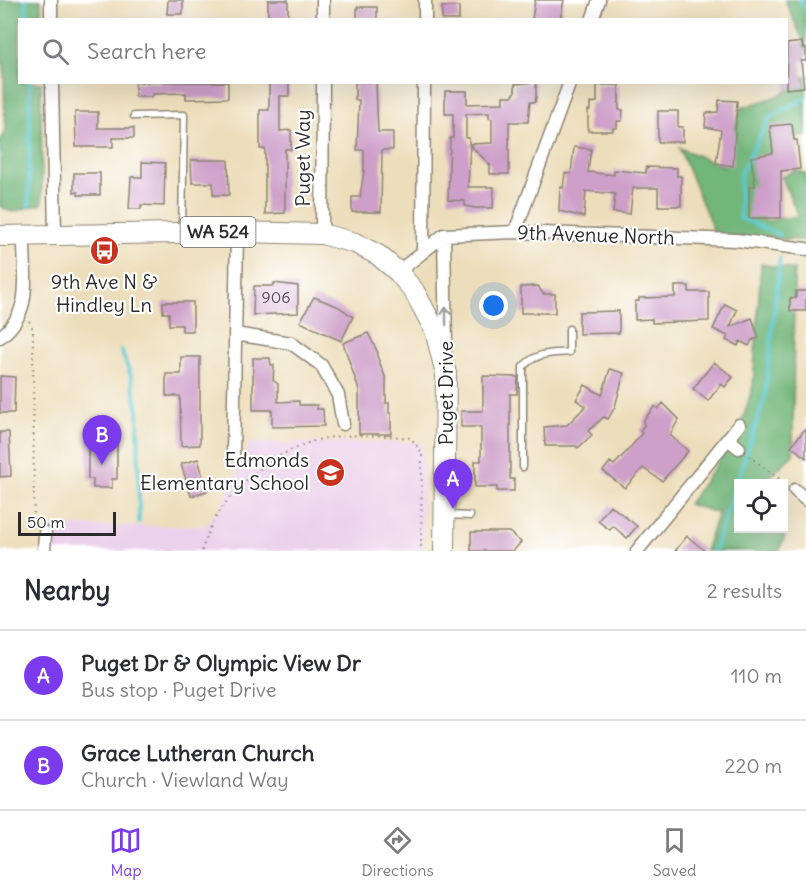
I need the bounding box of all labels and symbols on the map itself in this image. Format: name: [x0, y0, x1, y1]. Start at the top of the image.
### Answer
street label: Puget Way: [290, 109, 315, 207]
road number: WA 524: [180, 217, 256, 247]
street label: 9th Avenue North: [517, 219, 675, 250]
bus stop icon: 9th Ave N & Hindley Ln: [88, 235, 120, 267]
place label: 9th Ave N & Hindley Ln: [51, 269, 157, 317]
house number: 906: [262, 287, 290, 307]
your location: [479, 291, 508, 320]
one-way arrow: [440, 306, 451, 326]
street label: Puget Drive: [433, 341, 458, 445]
pin: B: [82, 416, 122, 465]
place label: Edmonds Elementary School: [140, 447, 309, 495]
school or university icon: Edmonds Elementary School: [314, 456, 346, 488]
pin: A: [434, 460, 472, 509]
scale bar: [18, 509, 116, 536]

